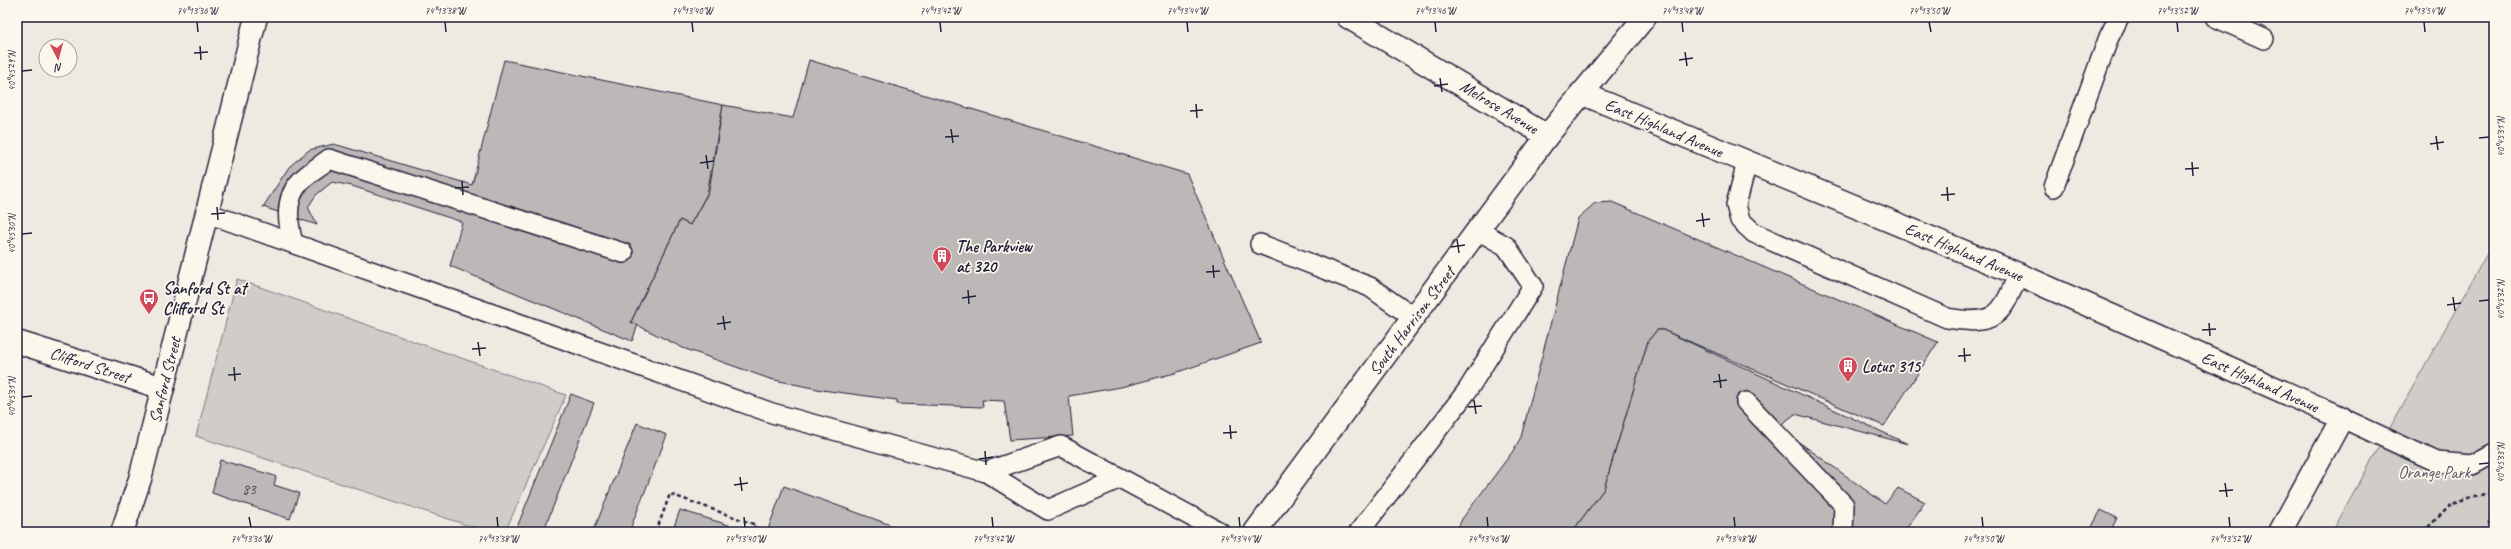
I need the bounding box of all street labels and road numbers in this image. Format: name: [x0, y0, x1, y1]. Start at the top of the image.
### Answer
street label: Melrose Avenue: [1456, 75, 1543, 139]
street label: East Highland Avenue: [1602, 94, 1727, 163]
street label: East Highland Avenue: [1902, 218, 2027, 287]
street label: South Harrison Street: [1364, 261, 1461, 379]
street label: Sanford Street: [144, 333, 186, 425]
street label: Clifford Street: [47, 342, 135, 388]
street label: East Highland Avenue: [2198, 347, 2323, 418]

